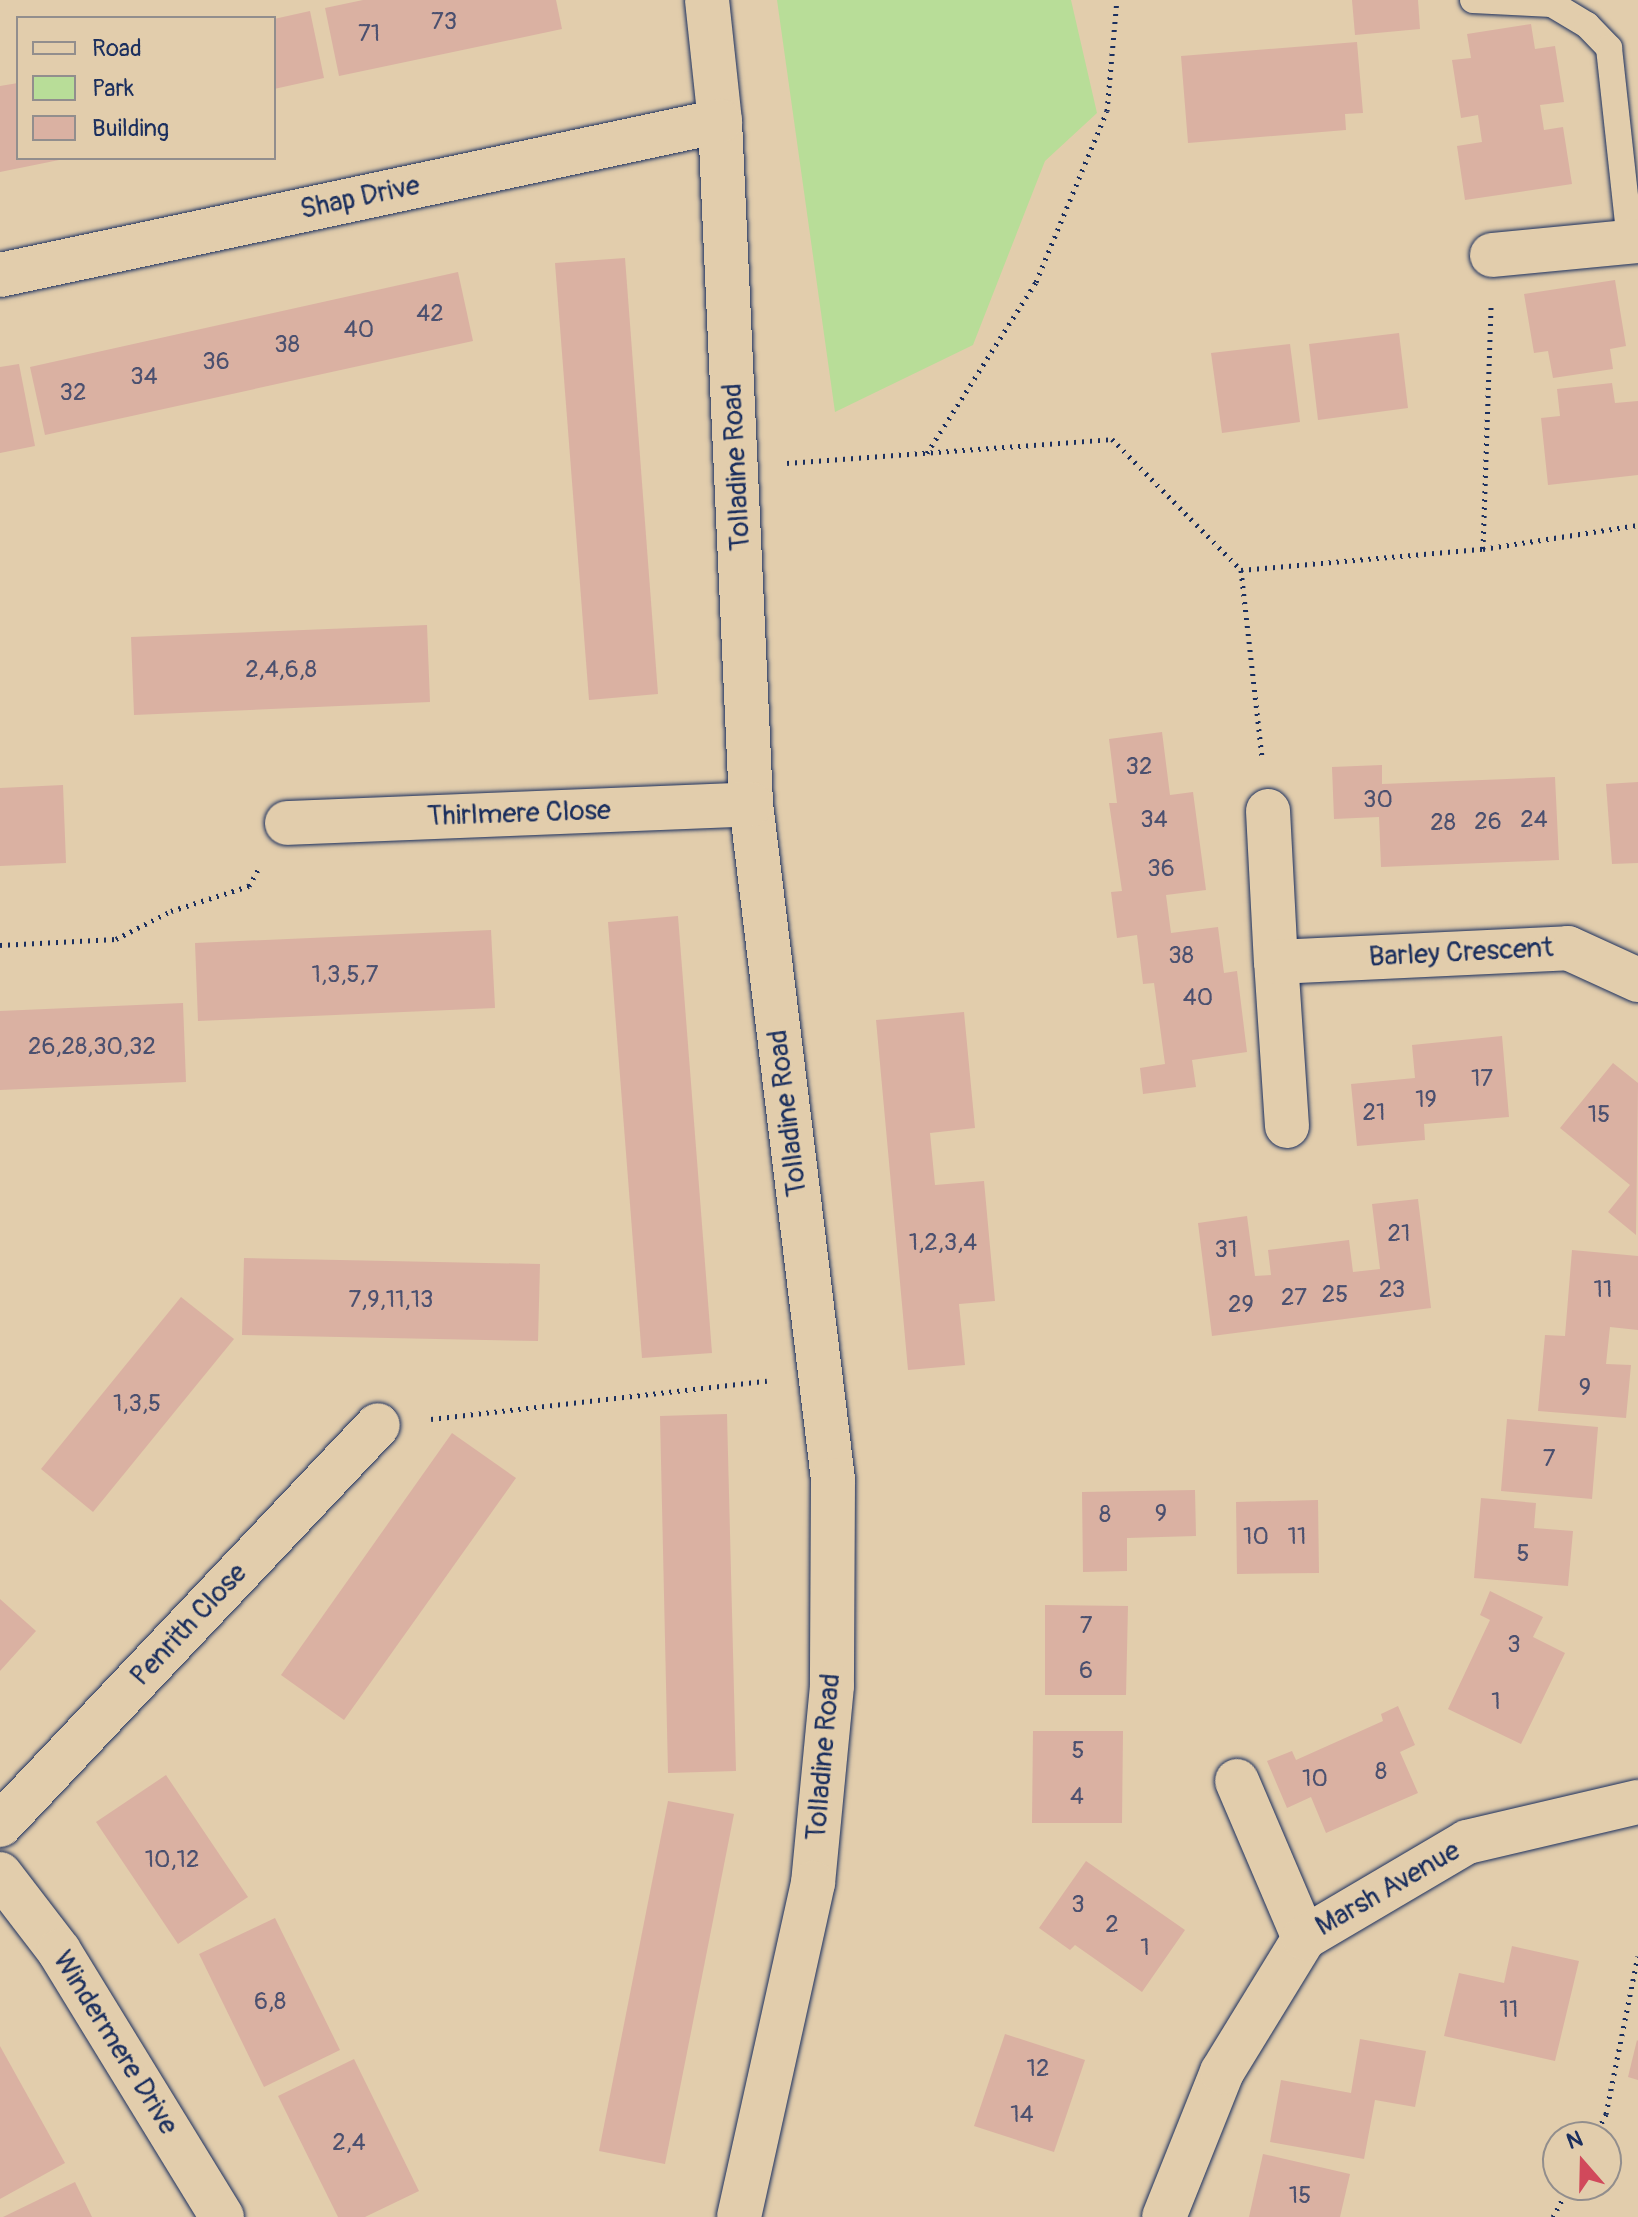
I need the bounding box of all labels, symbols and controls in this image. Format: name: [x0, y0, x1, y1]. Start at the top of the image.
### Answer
house number: 73: [431, 8, 457, 36]
legend: [16, 16, 276, 160]
house number: 71: [358, 20, 380, 48]
text: Road: [92, 34, 142, 63]
text: Park: [92, 74, 134, 103]
text: Building: [92, 114, 169, 143]
street label: Shap Drive: [297, 169, 423, 227]
house number: 42: [416, 300, 444, 328]
house number: 40: [344, 316, 374, 344]
house number: 38: [274, 331, 300, 359]
house number: 36: [202, 348, 230, 376]
house number: 34: [130, 363, 158, 391]
house number: 32: [60, 379, 86, 407]
street label: Tolladine Road: [716, 382, 758, 552]
house number: 2,4,6,8: [245, 656, 317, 684]
house number: 32: [1126, 753, 1152, 781]
house number: 30: [1363, 786, 1393, 814]
street label: Thirlmere Close: [427, 794, 611, 834]
house number: 34: [1140, 806, 1168, 834]
house number: 24: [1520, 806, 1548, 834]
house number: 26: [1474, 808, 1502, 836]
house number: 28: [1430, 809, 1456, 837]
house number: 36: [1147, 855, 1175, 883]
street label: Barley Crescent: [1368, 931, 1554, 975]
house number: 38: [1168, 942, 1194, 970]
house number: 1,3,5,7: [312, 961, 378, 989]
house number: 40: [1183, 984, 1213, 1012]
street label: Tolladine Road: [761, 1028, 815, 1198]
house number: 26,28,30,32: [28, 1033, 156, 1061]
house number: 17: [1471, 1065, 1493, 1093]
house number: 19: [1415, 1086, 1437, 1114]
house number: 21: [1363, 1099, 1385, 1127]
house number: 15: [1588, 1101, 1610, 1129]
house number: 21: [1388, 1220, 1410, 1248]
house number: 1,2,3,4: [909, 1229, 977, 1257]
house number: 31: [1215, 1236, 1237, 1264]
house number: 23: [1379, 1276, 1405, 1304]
house number: 11: [1594, 1276, 1612, 1304]
house number: 25: [1322, 1281, 1348, 1309]
house number: 27: [1281, 1284, 1307, 1312]
house number: 7,9,11,13: [349, 1286, 433, 1314]
house number: 29: [1228, 1291, 1254, 1319]
house number: 9: [1579, 1374, 1591, 1402]
house number: 1,3,5: [113, 1390, 161, 1418]
house number: 7: [1543, 1445, 1555, 1473]
house number: 9: [1155, 1500, 1167, 1528]
house number: 8: [1099, 1501, 1111, 1529]
house number: 10: [1243, 1523, 1269, 1551]
house number: 11: [1288, 1523, 1306, 1551]
house number: 5: [1516, 1540, 1530, 1568]
street label: Penrith Close: [124, 1557, 254, 1693]
house number: 7: [1080, 1612, 1092, 1640]
house number: 3: [1507, 1631, 1521, 1659]
house number: 6: [1079, 1657, 1093, 1685]
street label: Tolladine Road: [800, 1672, 848, 1842]
house number: 1: [1491, 1688, 1501, 1716]
house number: 5: [1071, 1737, 1085, 1765]
house number: 8: [1375, 1758, 1387, 1786]
house number: 10: [1302, 1765, 1328, 1793]
house number: 4: [1070, 1783, 1084, 1811]
street label: Marsh Avenue: [1310, 1834, 1466, 1944]
house number: 10,12: [145, 1846, 199, 1874]
house number: 3: [1071, 1891, 1085, 1919]
house number: 2: [1105, 1911, 1119, 1939]
house number: 1: [1140, 1934, 1150, 1962]
street label: Windermere Drive: [45, 1945, 185, 2141]
house number: 6,8: [254, 1988, 286, 2016]
house number: 11: [1500, 1996, 1518, 2024]
house number: 12: [1027, 2055, 1049, 2083]
house number: 14: [1010, 2101, 1034, 2129]
north arrow: [1542, 2121, 1622, 2201]
text: N: [1563, 2125, 1586, 2156]
house number: 2,4: [332, 2129, 366, 2157]
house number: 15: [1289, 2182, 1311, 2210]

